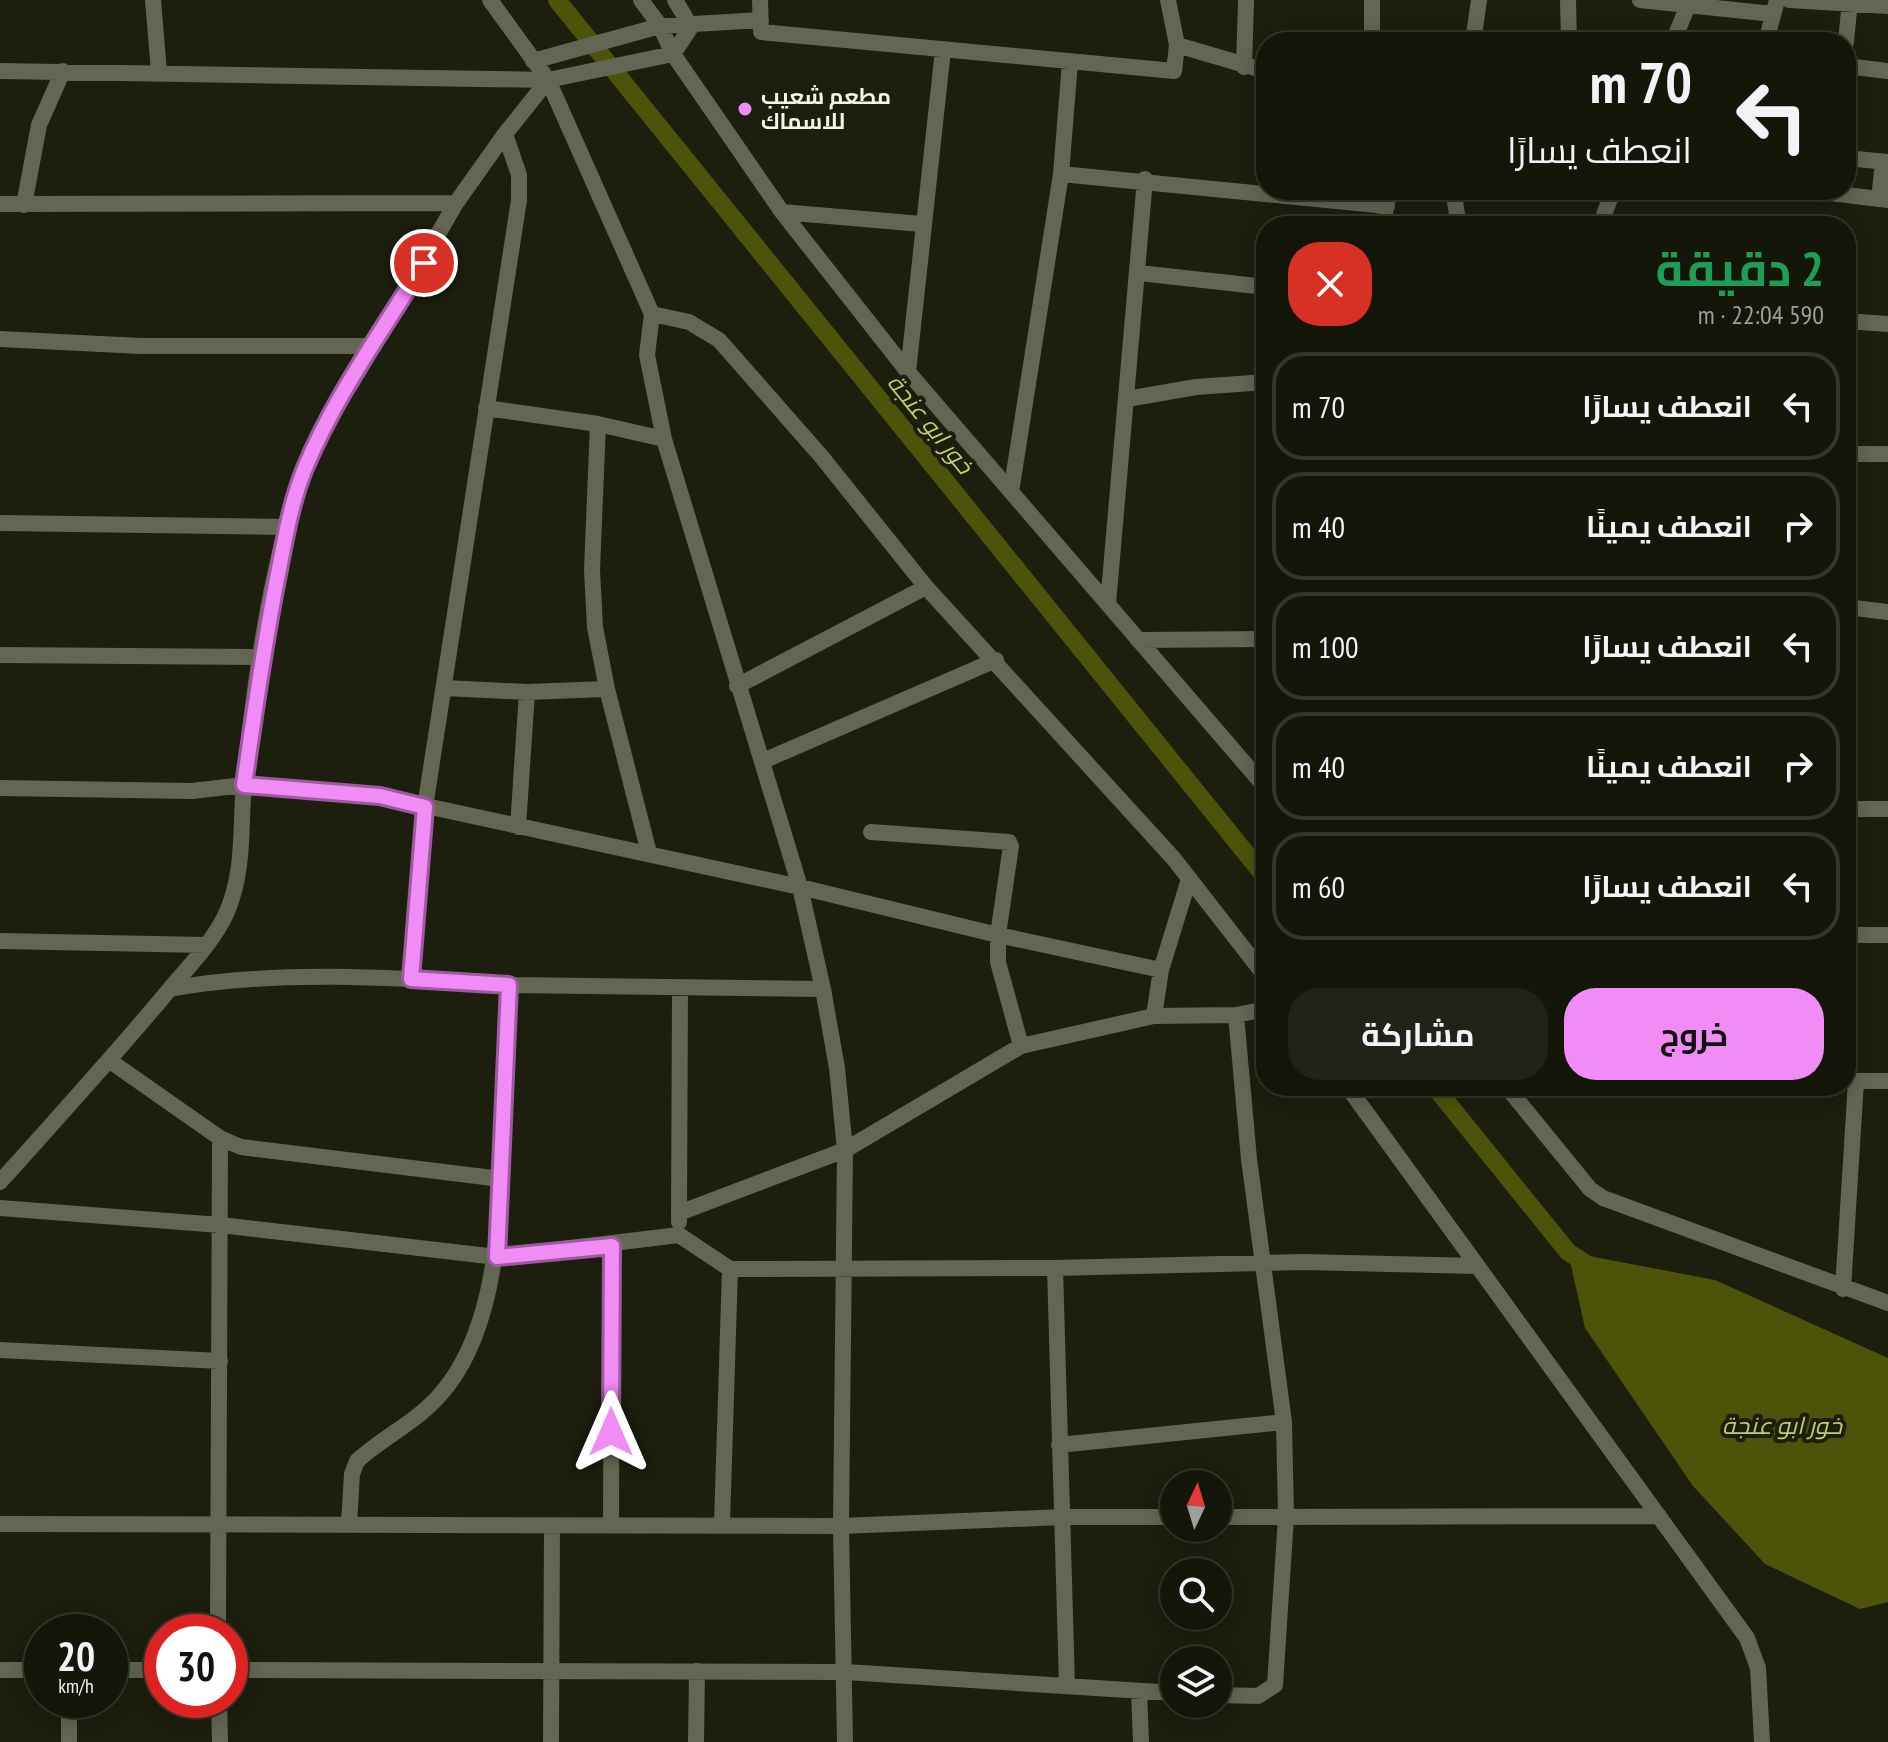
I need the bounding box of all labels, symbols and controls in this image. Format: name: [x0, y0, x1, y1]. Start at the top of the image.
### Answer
text: 70 m: [1590, 46, 1692, 118]
icon: left: [1720, 64, 1824, 168]
place label: مطعم شعيب للاسماك: [761, 82, 891, 135]
marker: مطعم شعيب للاسماك: [736, 100, 754, 118]
text: انعطف يسارًا: [1507, 126, 1692, 173]
pin: [390, 229, 458, 297]
text: 2 دقيقة: [1656, 237, 1824, 299]
icon: arrive: [402, 241, 446, 285]
button: close: [1288, 242, 1372, 326]
text: 590 m · 22:04: [1698, 298, 1824, 331]
water label: خور ابو عنجة: [881, 367, 981, 481]
icon: left: [1776, 384, 1820, 428]
text: انعطف يسارًا: [1582, 386, 1752, 425]
text: 70 m: [1292, 387, 1345, 426]
icon: right: [1776, 504, 1820, 548]
text: انعطف يمينًا: [1586, 506, 1752, 545]
text: 40 m: [1292, 507, 1345, 546]
icon: left: [1776, 624, 1820, 668]
text: انعطف يسارًا: [1582, 626, 1752, 665]
text: 100 m: [1292, 627, 1358, 666]
icon: right: [1776, 744, 1820, 788]
text: انعطف يمينًا: [1586, 746, 1752, 785]
text: 40 m: [1292, 747, 1345, 786]
icon: left: [1776, 864, 1820, 908]
text: انعطف يسارًا: [1582, 866, 1752, 905]
text: 60 m: [1292, 867, 1345, 906]
button: مشاركة: [1288, 988, 1548, 1080]
button: خروج: [1564, 988, 1824, 1080]
position arrow: [569, 1390, 653, 1474]
water label: خور ابو عنجة: [1722, 1410, 1844, 1441]
north arrow: [1160, 1470, 1232, 1542]
map controls: [1160, 1470, 1232, 1718]
button: search: [1160, 1558, 1232, 1630]
speed limit sign: 30: [144, 1614, 248, 1718]
text: 20: [57, 1630, 95, 1682]
button: layers: [1160, 1646, 1232, 1718]
text: km/h: [58, 1673, 94, 1699]

